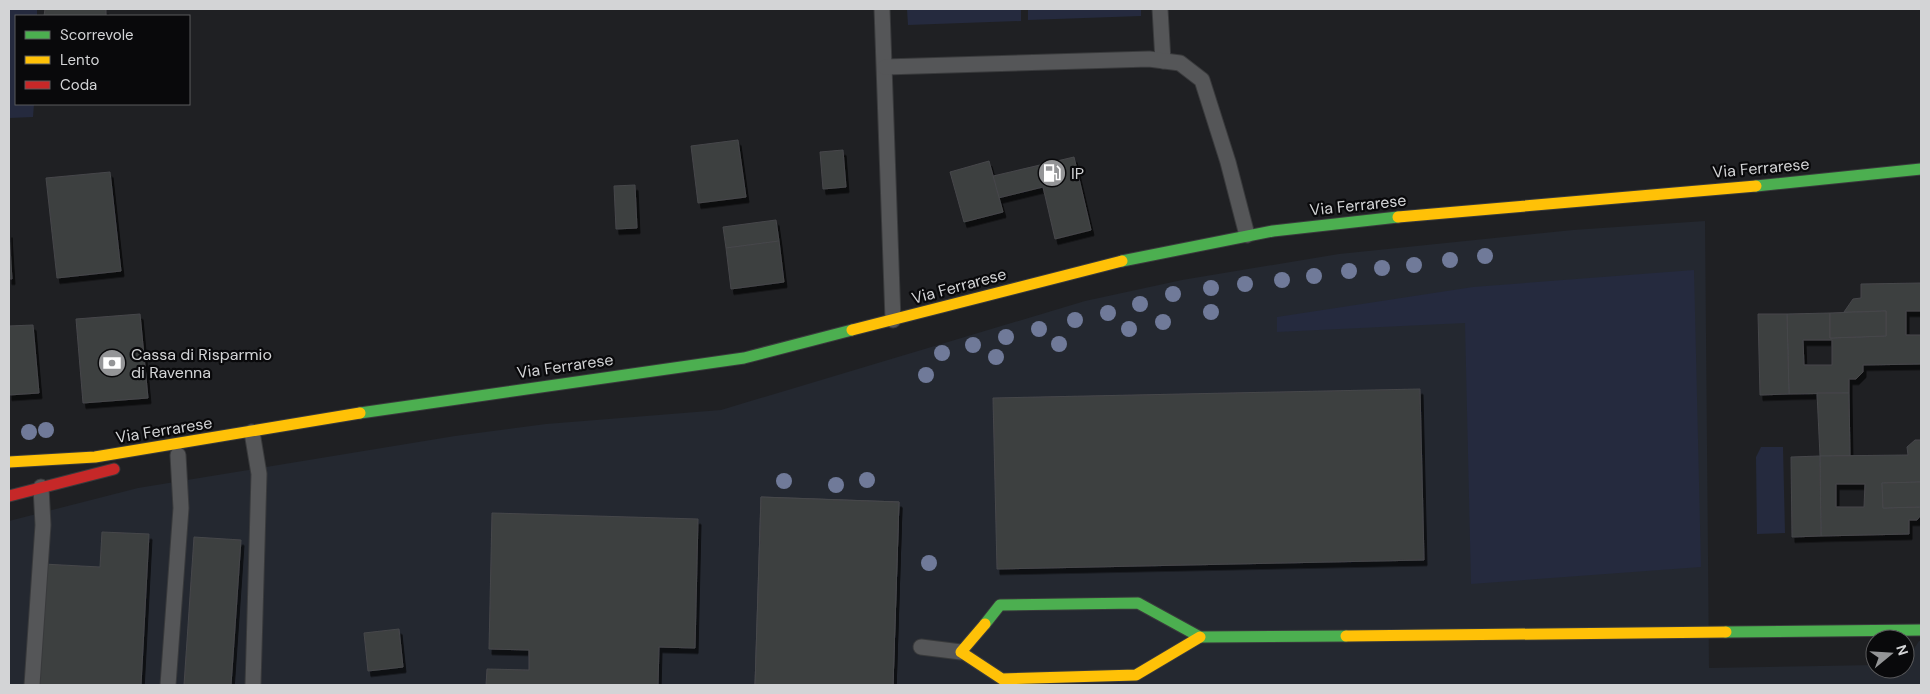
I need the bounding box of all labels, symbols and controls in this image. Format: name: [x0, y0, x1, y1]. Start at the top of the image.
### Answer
legend: [15, 15, 190, 105]
text: Scorrevole: [60, 25, 134, 45]
text: Lento: [60, 50, 99, 70]
text: Coda: [60, 75, 97, 95]
street label: Via Ferrarese: [1712, 153, 1810, 183]
fuel station icon: IP: [1037, 158, 1067, 188]
place label: IP: [1071, 163, 1084, 184]
street label: Via Ferrarese: [1309, 189, 1407, 221]
street label: Via Ferrarese: [909, 263, 1009, 309]
place label: Cassa di Risparmio di Ravenna: [131, 344, 272, 383]
bank icon: Cassa di Risparmio di Ravenna: [97, 348, 127, 378]
street label: Via Ferrarese: [515, 349, 615, 383]
street label: Via Ferrarese: [114, 412, 214, 448]
north arrow: [1865, 629, 1915, 679]
text: N: [1892, 642, 1913, 658]

